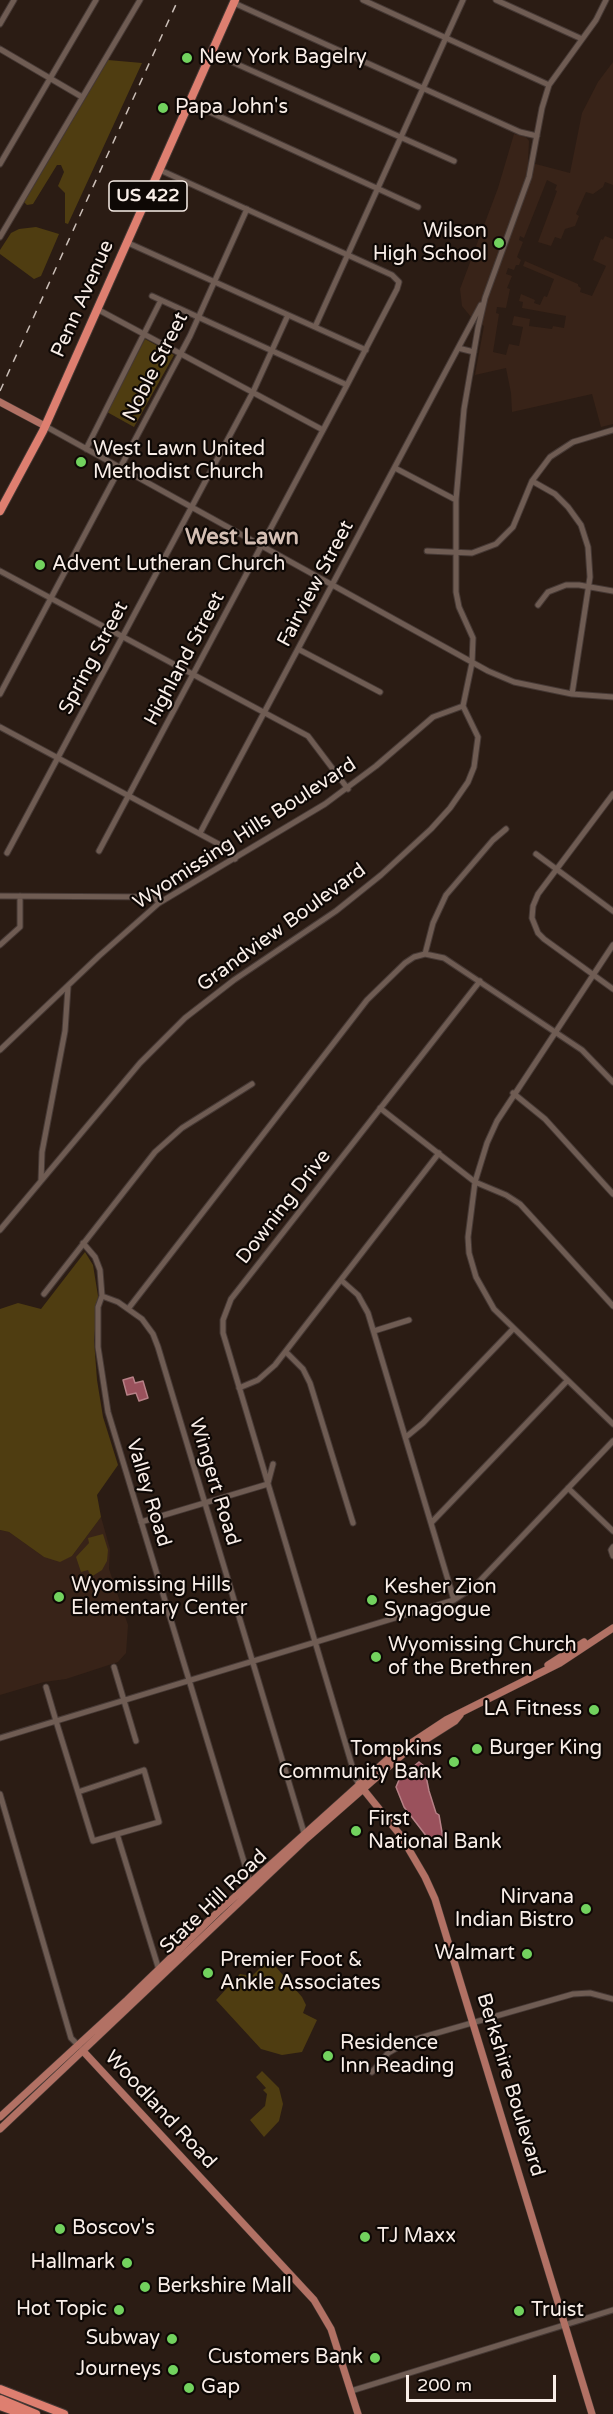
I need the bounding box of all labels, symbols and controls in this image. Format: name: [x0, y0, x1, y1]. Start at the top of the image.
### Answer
place label: New York Bagelry: [199, 46, 367, 70]
marker: New York Bagelry: [180, 51, 194, 65]
place label: Papa John's: [175, 96, 288, 120]
marker: Papa John's: [156, 101, 170, 115]
road number: US 422: [109, 181, 187, 211]
place label: Wilson High School: [373, 220, 487, 267]
marker: Wilson High School: [492, 236, 506, 250]
street label: Penn Avenue: [46, 237, 120, 361]
street label: Noble Street: [118, 308, 194, 426]
place label: West Lawn United Methodist Church: [93, 438, 265, 485]
marker: West Lawn United Methodist Church: [74, 455, 88, 469]
street label: Fairview Street: [273, 517, 359, 651]
district label: West Lawn: [185, 525, 299, 551]
place label: Advent Lutheran Church: [52, 553, 285, 577]
marker: Advent Lutheran Church: [33, 558, 47, 572]
street label: Highland Street: [140, 588, 230, 730]
street label: Spring Street: [54, 597, 134, 719]
street label: Wyomissing Hills Boulevard: [129, 753, 361, 915]
street label: Grandview Boulevard: [193, 859, 371, 997]
street label: Downing Drive: [232, 1145, 336, 1269]
street label: Wingert Road: [183, 1415, 245, 1549]
street label: Valley Road: [120, 1436, 176, 1550]
place label: Wyomissing Hills Elementary Center: [71, 1574, 247, 1621]
place label: Kesher Zion Synagogue: [384, 1576, 497, 1623]
marker: Wyomissing Hills Elementary Center: [52, 1590, 66, 1604]
marker: Kesher Zion Synagogue: [365, 1593, 379, 1607]
place label: Wyomissing Church of the Brethren: [388, 1634, 577, 1681]
marker: Wyomissing Church of the Brethren: [369, 1650, 383, 1664]
place label: LA Fitness: [484, 1698, 582, 1722]
marker: LA Fitness: [587, 1703, 601, 1717]
place label: Burger King: [489, 1737, 602, 1761]
place label: Tompkins Community Bank: [279, 1738, 442, 1785]
marker: Burger King: [470, 1742, 484, 1756]
marker: Tompkins Community Bank: [447, 1755, 461, 1769]
place label: First National Bank: [368, 1808, 502, 1855]
marker: First National Bank: [349, 1824, 363, 1838]
street label: State Hill Road: [155, 1845, 273, 1959]
place label: Nirvana Indian Bistro: [455, 1886, 574, 1933]
marker: Nirvana Indian Bistro: [579, 1902, 593, 1916]
place label: Walmart: [434, 1942, 515, 1966]
marker: Walmart: [520, 1947, 534, 1961]
place label: Premier Foot & Ankle Associates: [220, 1949, 381, 1996]
marker: Premier Foot & Ankle Associates: [201, 1966, 215, 1980]
street label: Berkshire Boulevard: [471, 1991, 549, 2179]
place label: Residence Inn Reading: [340, 2032, 454, 2079]
street label: Woodland Road: [99, 2046, 221, 2174]
marker: Residence Inn Reading: [321, 2049, 335, 2063]
place label: Boscov's: [72, 2217, 155, 2241]
marker: Boscov's: [53, 2222, 67, 2236]
place label: TJ Maxx: [377, 2225, 456, 2249]
marker: TJ Maxx: [358, 2230, 372, 2244]
place label: Hallmark: [31, 2251, 115, 2275]
marker: Hallmark: [120, 2256, 134, 2270]
place label: Berkshire Mall: [157, 2275, 292, 2299]
marker: Berkshire Mall: [138, 2280, 152, 2294]
place label: Hot Topic: [16, 2298, 107, 2322]
place label: Truist: [531, 2299, 584, 2323]
marker: Hot Topic: [112, 2303, 126, 2317]
marker: Truist: [512, 2304, 526, 2318]
place label: Subway: [86, 2327, 160, 2351]
marker: Subway: [165, 2332, 179, 2346]
place label: Customers Bank: [208, 2346, 363, 2370]
marker: Customers Bank: [368, 2351, 382, 2365]
place label: Journeys: [76, 2358, 161, 2382]
marker: Journeys: [166, 2363, 180, 2377]
scale bar: [409, 2363, 559, 2401]
text: 200 m: [417, 2374, 472, 2396]
place label: Gap: [201, 2376, 240, 2400]
marker: Gap: [182, 2381, 196, 2395]

